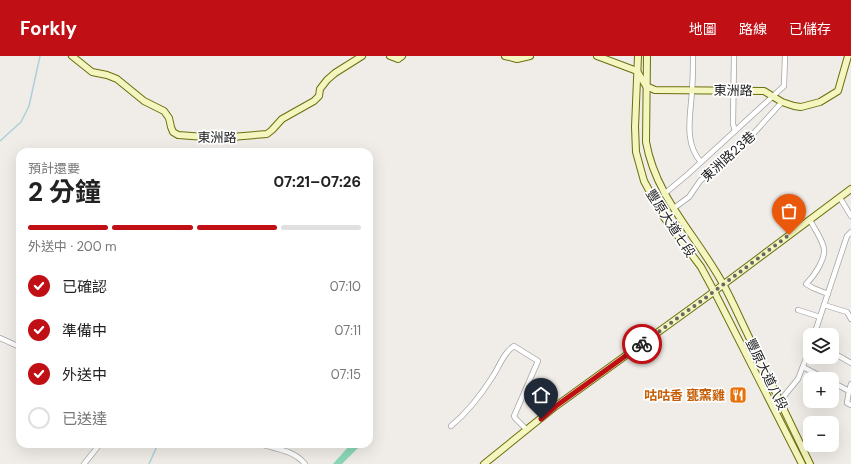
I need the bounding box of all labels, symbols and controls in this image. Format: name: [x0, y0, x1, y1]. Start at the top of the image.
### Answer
text: Forkly: [20, 16, 77, 41]
text: 地圖: [689, 20, 717, 38]
text: 路線: [739, 20, 767, 38]
text: 已儲存: [789, 20, 831, 38]
street label: 東洲路: [713, 82, 753, 99]
street label: 東洲路23巷: [698, 128, 759, 185]
street label: 東洲路: [197, 129, 237, 146]
text: 預計還要: [28, 160, 80, 177]
text: 07:21–07:26: [274, 172, 361, 192]
text: 2 分鐘: [28, 175, 101, 209]
street label: 豐原大道七段: [642, 186, 699, 261]
pin: [772, 194, 806, 235]
icon: bag: [778, 200, 800, 222]
text: 外送中 · 200 m: [28, 238, 117, 255]
icon: check: [28, 275, 50, 297]
text: 已確認: [62, 277, 107, 297]
text: 07:10: [330, 278, 361, 295]
icon: check: [28, 319, 50, 341]
text: 準備中: [62, 321, 107, 341]
text: 07:11: [335, 322, 361, 339]
courier: [622, 324, 662, 364]
map controls: [803, 328, 839, 452]
button: layers: [803, 328, 839, 364]
icon: bike: [631, 333, 653, 355]
street label: 豐原大道八段: [742, 335, 791, 413]
icon: check: [28, 363, 50, 385]
text: 外送中: [62, 365, 107, 385]
text: 07:15: [331, 366, 361, 383]
button: +: [803, 372, 839, 408]
pin: [524, 378, 558, 419]
icon: home: [530, 384, 552, 406]
restaurant icon: 咕咕香 甕窯雞: [728, 385, 748, 405]
place label: 咕咕香 甕窯雞: [644, 387, 725, 404]
text: 已送達: [62, 409, 107, 429]
button: −: [803, 416, 839, 452]

